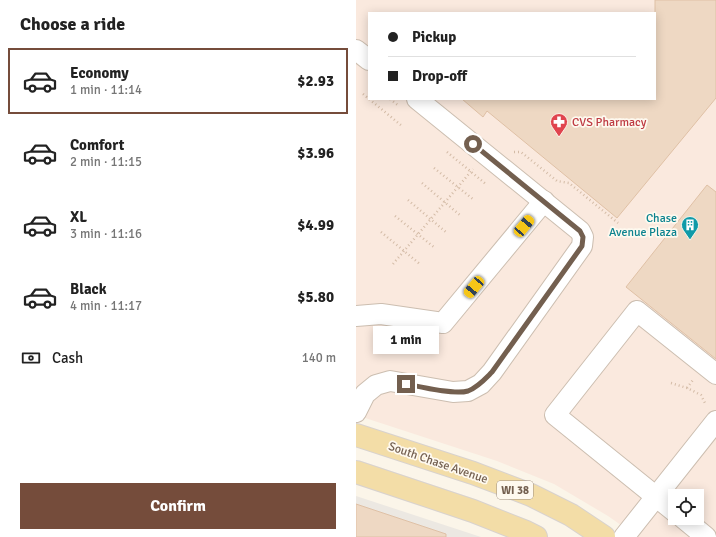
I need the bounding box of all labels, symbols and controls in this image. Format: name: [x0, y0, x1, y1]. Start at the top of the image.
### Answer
text: Choose a ride: [20, 13, 125, 35]
text: Pickup: [412, 28, 456, 46]
icon: car: [22, 63, 58, 99]
text: Economy: [70, 64, 129, 82]
text: Drop-off: [412, 67, 467, 85]
text: $2.93: [297, 72, 334, 90]
text: 1 min · 11:14: [70, 82, 142, 98]
pharmacy icon: CVS Pharmacy: [549, 112, 569, 137]
place label: CVS Pharmacy: [572, 115, 647, 130]
icon: car: [22, 135, 58, 171]
route start: [464, 135, 482, 153]
text: Comfort: [70, 136, 124, 154]
text: $3.96: [297, 144, 334, 162]
text: 2 min · 11:15: [70, 154, 142, 170]
icon: car: [22, 207, 58, 243]
text: XL: [70, 208, 87, 226]
place label: Chase Avenue Plaza: [609, 211, 677, 240]
car: [512, 213, 536, 239]
building icon: Chase Avenue Plaza: [680, 215, 700, 240]
text: $4.99: [297, 216, 334, 234]
text: 3 min · 11:16: [70, 226, 142, 242]
car: [462, 274, 486, 300]
icon: car: [22, 279, 58, 315]
text: Black: [70, 280, 107, 298]
text: $5.80: [297, 288, 334, 306]
text: 4 min · 11:17: [70, 298, 142, 314]
callout: 1 min: [373, 326, 439, 354]
text: 1 min: [390, 332, 422, 348]
icon: cash: [20, 347, 42, 369]
text: Cash: [52, 349, 83, 367]
text: 140 m: [302, 350, 336, 366]
route end: [397, 375, 415, 393]
street label: South Chase Avenue: [386, 439, 490, 487]
road number: WI 38: [497, 481, 533, 499]
button: Confirm: [20, 483, 336, 529]
map controls: [668, 489, 704, 525]
button: locate: [668, 489, 704, 525]

